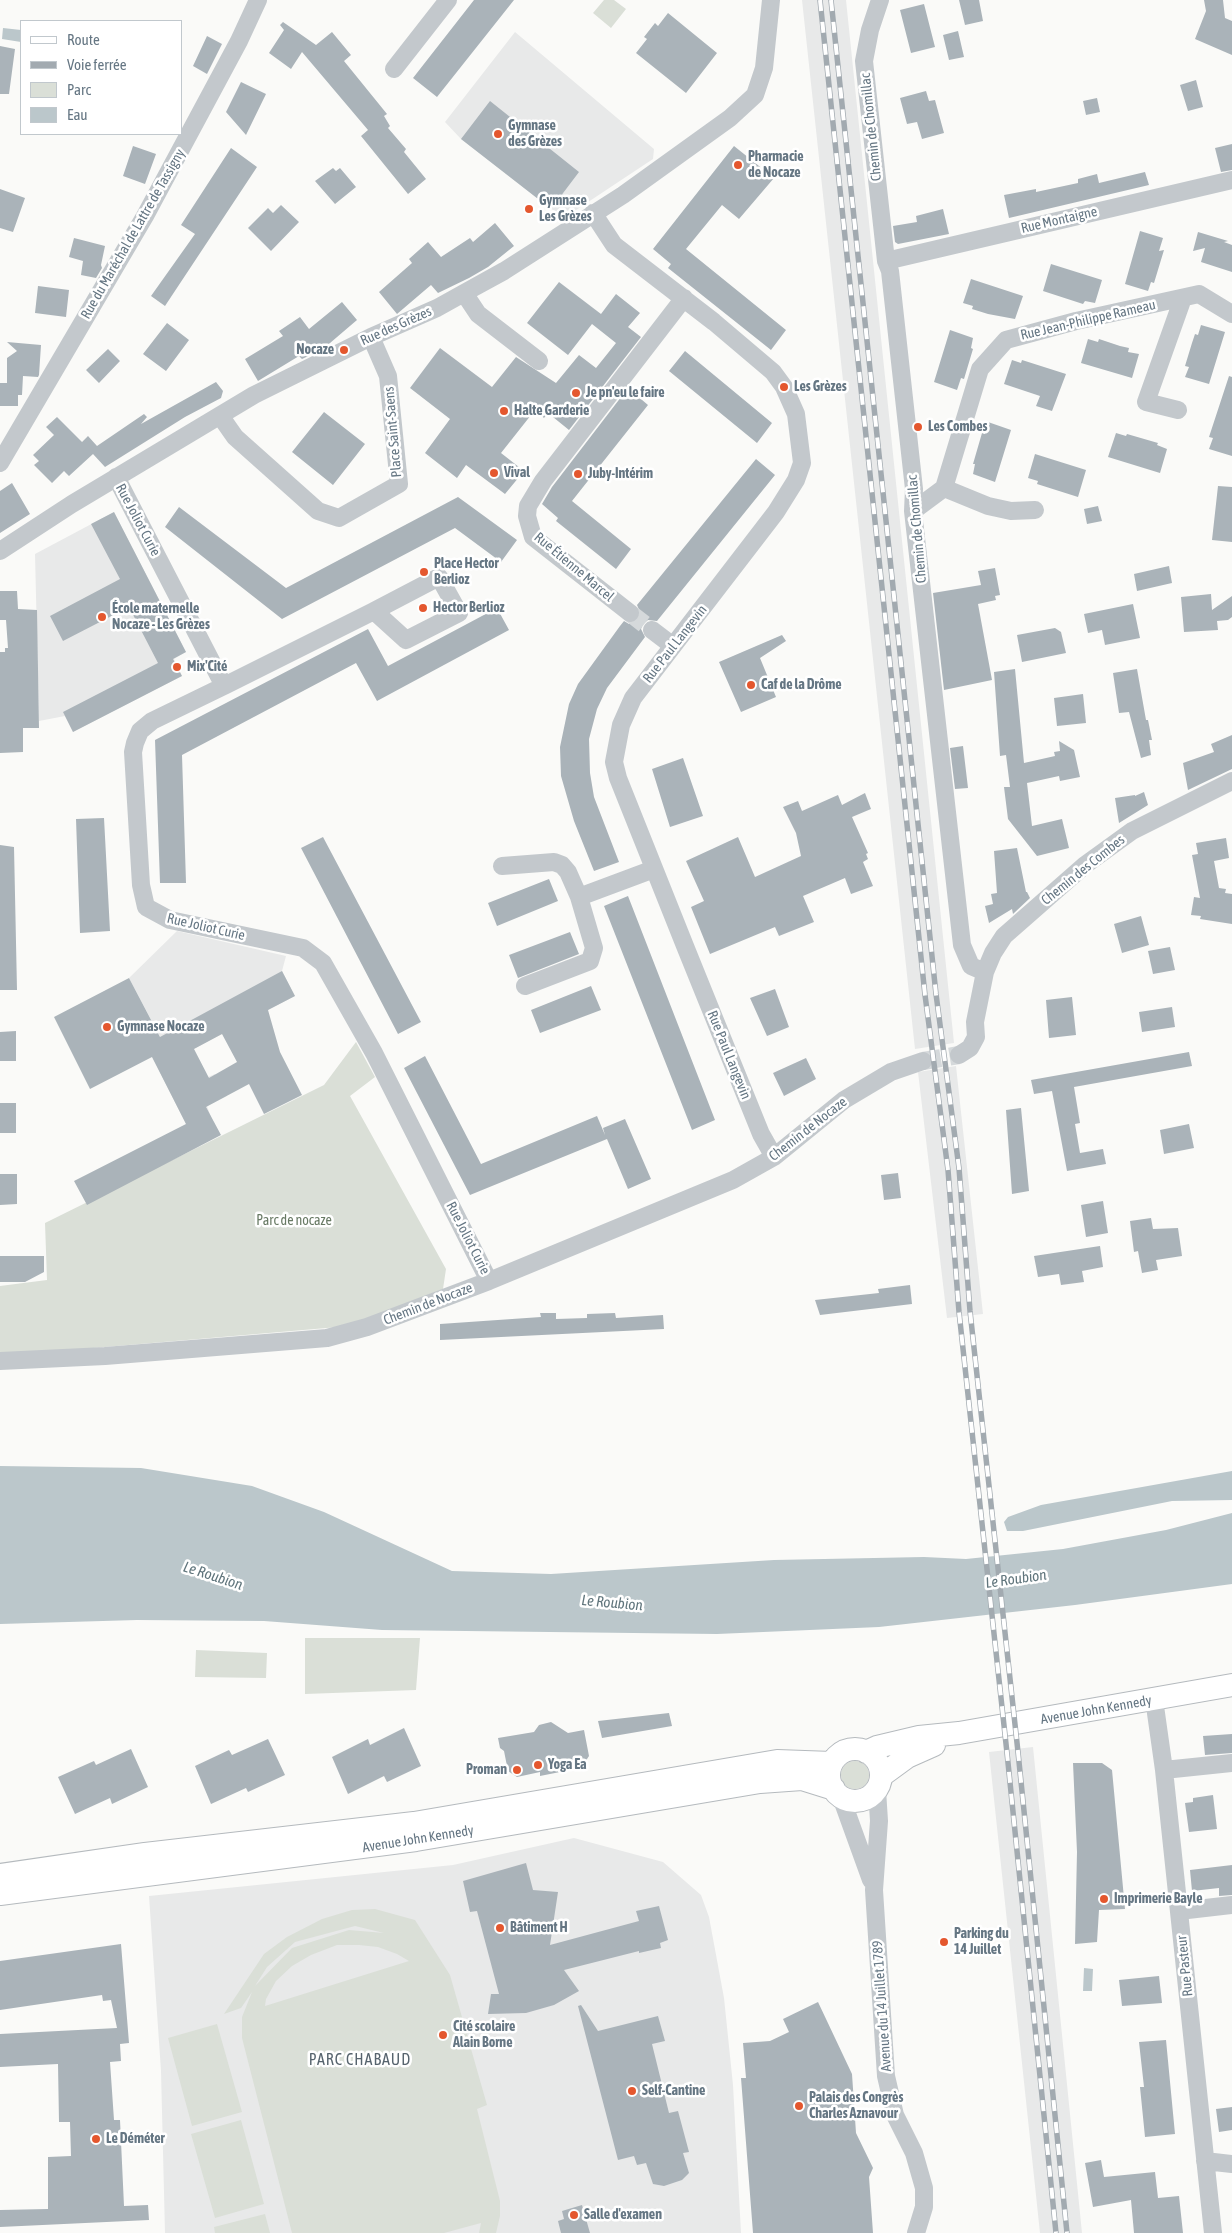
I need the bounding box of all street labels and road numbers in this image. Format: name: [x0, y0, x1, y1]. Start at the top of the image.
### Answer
street label: Chemin de Chomillac: [857, 72, 885, 182]
street label: Rue du Maréchal de Lattre de Tassigny: [77, 146, 189, 322]
street label: Rue Montaigne: [1019, 203, 1099, 237]
street label: Rue Jean-Philippe Rameau: [1019, 296, 1157, 344]
street label: Rue des Grèzes: [358, 303, 434, 349]
street label: Place Saint-Saens: [381, 386, 405, 478]
street label: Chemin de Chomillac: [904, 474, 930, 584]
street label: Rue Joliot Curie: [112, 481, 164, 559]
street label: Rue Étienne Marcel: [531, 529, 617, 605]
street label: Rue Paul Langevin: [639, 602, 711, 686]
street label: Chemin des Combes: [1038, 831, 1128, 909]
street label: Rue Joliot Curie: [165, 910, 247, 944]
street label: Rue Paul Langevin: [704, 1008, 754, 1102]
street label: Chemin de Nocaze: [766, 1093, 850, 1165]
street label: Rue Joliot Curie: [443, 1199, 493, 1277]
street label: Chemin de Nocaze: [381, 1279, 475, 1329]
street label: Avenue John Kennedy: [1039, 1692, 1153, 1728]
street label: Avenue John Kennedy: [361, 1822, 475, 1856]
street label: Rue Pasteur: [1173, 1935, 1197, 1997]
street label: Avenue du 14 Juillet 1789: [869, 1940, 895, 2072]

